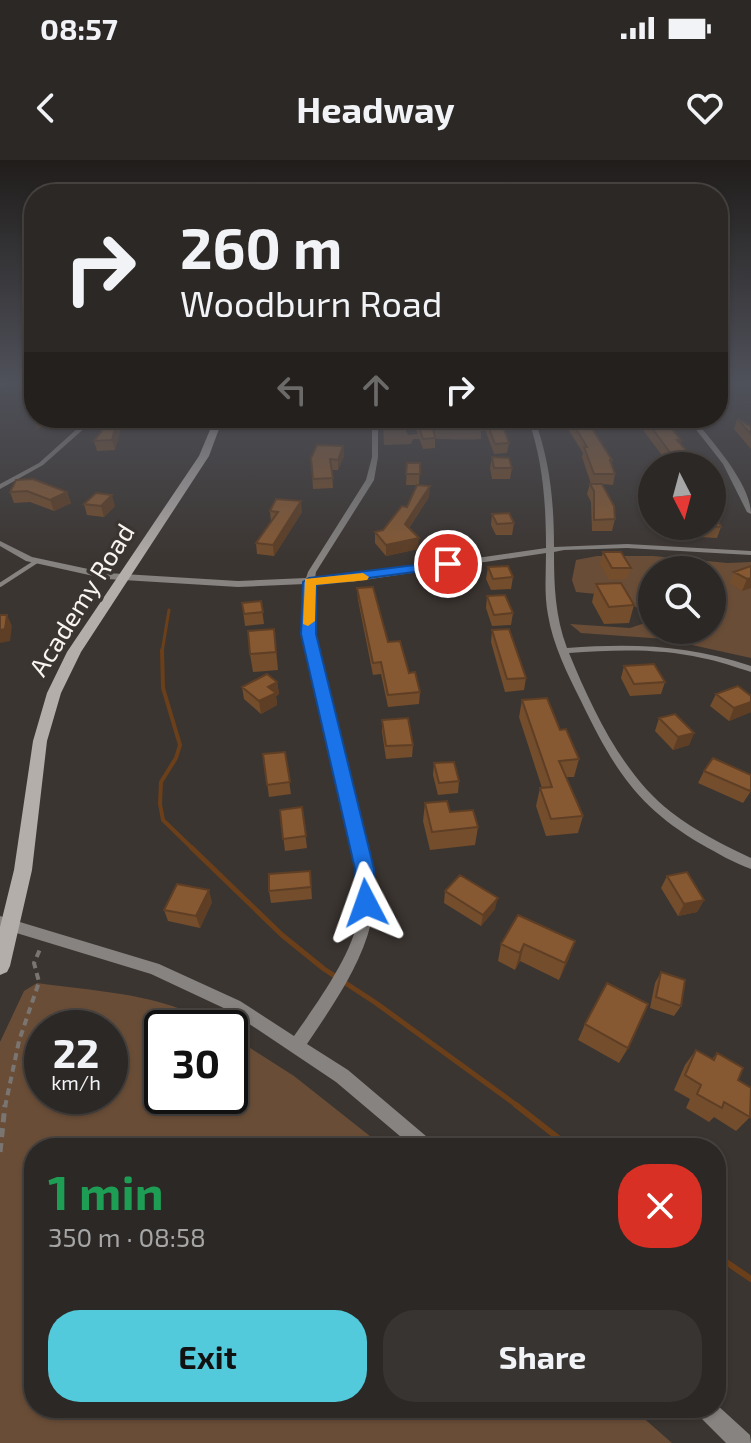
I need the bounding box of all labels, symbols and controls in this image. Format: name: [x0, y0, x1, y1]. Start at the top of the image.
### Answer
text: 08:57: [40, 10, 118, 46]
icon: back: [24, 86, 68, 130]
icon: heart: [683, 86, 727, 130]
text: Headway: [296, 87, 455, 130]
text: 260 m: [180, 213, 342, 280]
icon: right: [48, 216, 152, 320]
text: Woodburn Road: [180, 281, 442, 324]
icon: left: [270, 368, 314, 412]
icon: ahead: [354, 368, 398, 412]
icon: right: [438, 368, 482, 412]
north arrow: [638, 452, 726, 540]
map controls: [638, 452, 726, 644]
street label: Academy Road: [22, 517, 140, 681]
pin: [414, 530, 482, 598]
icon: arrive: [426, 542, 470, 586]
button: search: [638, 556, 726, 644]
position arrow: [324, 861, 408, 945]
speed limit sign: 30: [144, 1010, 248, 1114]
text: 22: [53, 1028, 99, 1076]
text: km/h: [51, 1070, 101, 1094]
text: 1 min: [48, 1162, 164, 1220]
button: close: [618, 1164, 702, 1248]
text: 350 m · 08:58: [48, 1221, 206, 1252]
button: Exit: [48, 1310, 367, 1402]
button: Share: [383, 1310, 702, 1402]

